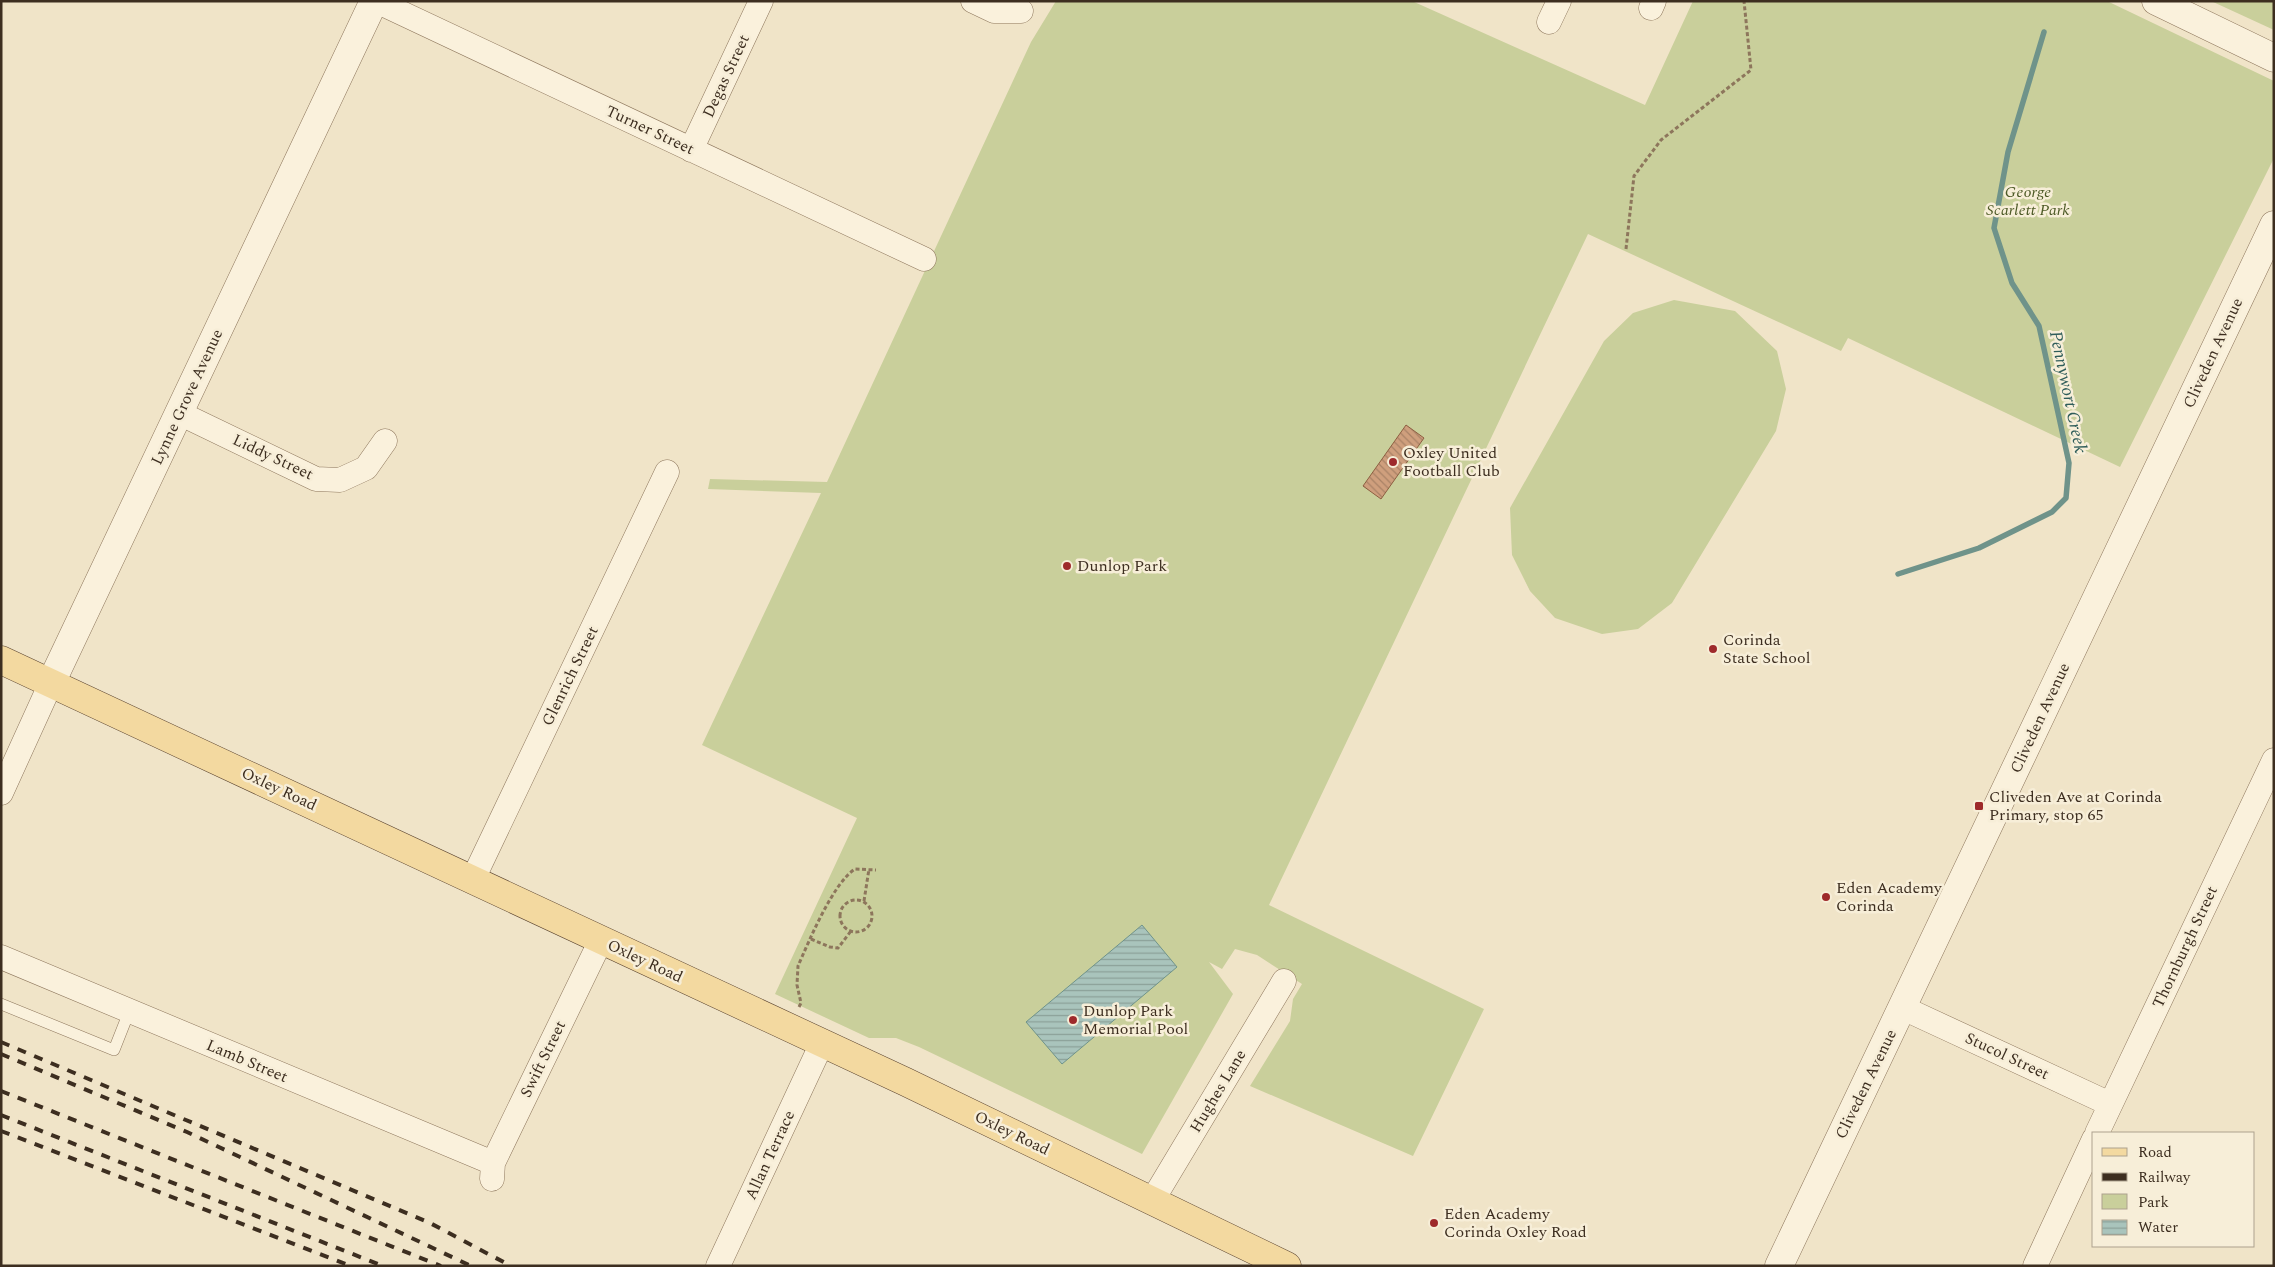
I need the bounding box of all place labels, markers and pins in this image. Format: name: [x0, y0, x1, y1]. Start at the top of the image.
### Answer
place label: Oxley United Football Club: [1403, 441, 1500, 483]
marker: Oxley United Football Club: [1387, 456, 1399, 468]
place label: Dunlop Park: [1077, 554, 1167, 578]
marker: Dunlop Park: [1061, 560, 1073, 572]
place label: Corinda State School: [1723, 628, 1810, 670]
marker: Corinda State School: [1707, 643, 1719, 655]
place label: Cliveden Ave at Corinda Primary, stop 65: [1989, 785, 2162, 827]
marker: Cliveden Ave at Corinda Primary, stop 65: [1973, 800, 1985, 812]
place label: Eden Academy Corinda: [1836, 876, 1943, 918]
marker: Eden Academy Corinda: [1820, 891, 1832, 903]
place label: Dunlop Park Memorial Pool: [1083, 999, 1188, 1041]
marker: Dunlop Park Memorial Pool: [1067, 1014, 1079, 1026]
place label: Eden Academy Corinda Oxley Road: [1444, 1202, 1587, 1244]
marker: Eden Academy Corinda Oxley Road: [1428, 1217, 1440, 1229]

